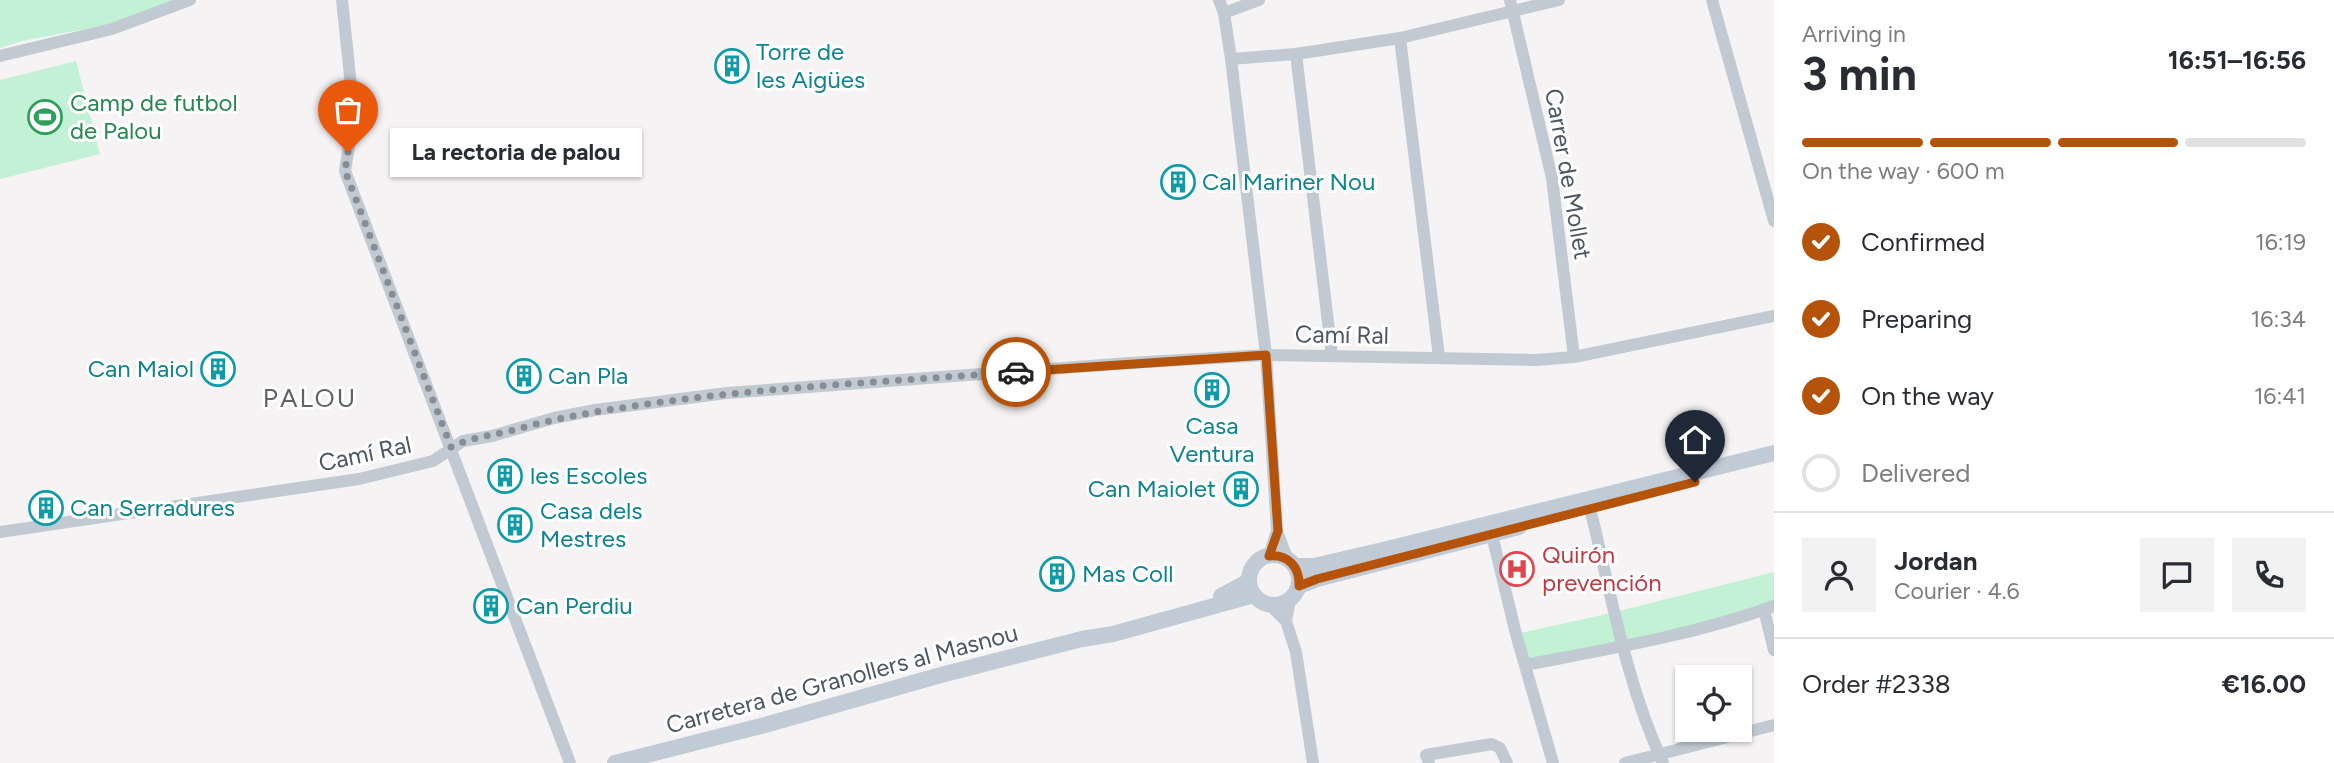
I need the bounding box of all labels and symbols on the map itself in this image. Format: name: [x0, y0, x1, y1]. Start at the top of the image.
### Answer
place label: Torre de les Aigües: [756, 37, 865, 94]
building icon: Torre de les Aigües: [713, 47, 751, 85]
pin: [318, 80, 378, 152]
street label: Carrer de Mollet: [1539, 86, 1598, 262]
place label: Camp de futbol de Palou: [70, 88, 238, 145]
sports icon: Camp de futbol de Palou: [26, 98, 64, 136]
callout: La rectoria de palou: [390, 128, 642, 176]
building icon: Cal Mariner Nou: [1159, 163, 1197, 201]
place label: Cal Mariner Nou: [1202, 167, 1375, 196]
street label: Camí Ral: [1295, 319, 1389, 350]
courier: [981, 337, 1051, 407]
building icon: Can Maiol: [199, 350, 237, 388]
place label: Can Maiol: [88, 354, 194, 383]
building icon: Can Pla: [505, 357, 543, 395]
place label: Can Pla: [548, 361, 628, 390]
building icon: Casa Ventura: [1193, 371, 1231, 409]
district label: PALOU: [263, 382, 357, 414]
pin: [1665, 410, 1725, 482]
place label: Casa Ventura: [1170, 411, 1254, 468]
street label: Camí Ral: [316, 430, 414, 477]
building icon: les Escoles: [486, 457, 524, 495]
place label: les Escoles: [530, 461, 647, 490]
building icon: Can Maiolet: [1222, 470, 1260, 508]
place label: Can Maiolet: [1088, 474, 1216, 503]
building icon: Can Serradures: [27, 489, 65, 527]
place label: Can Serradures: [70, 493, 235, 522]
place label: Casa dels Mestres: [540, 496, 643, 553]
building icon: Casa dels Mestres: [496, 506, 534, 544]
place label: Quirón prevención: [1542, 540, 1662, 597]
hospital icon: Quirón prevención: [1498, 550, 1536, 588]
building icon: Mas Coll: [1038, 555, 1076, 593]
place label: Mas Coll: [1082, 559, 1173, 588]
building icon: Can Perdiu: [472, 587, 510, 625]
place label: Can Perdiu: [516, 591, 633, 620]
street label: Carretera de Granollers al Masnou: [663, 618, 1021, 740]

